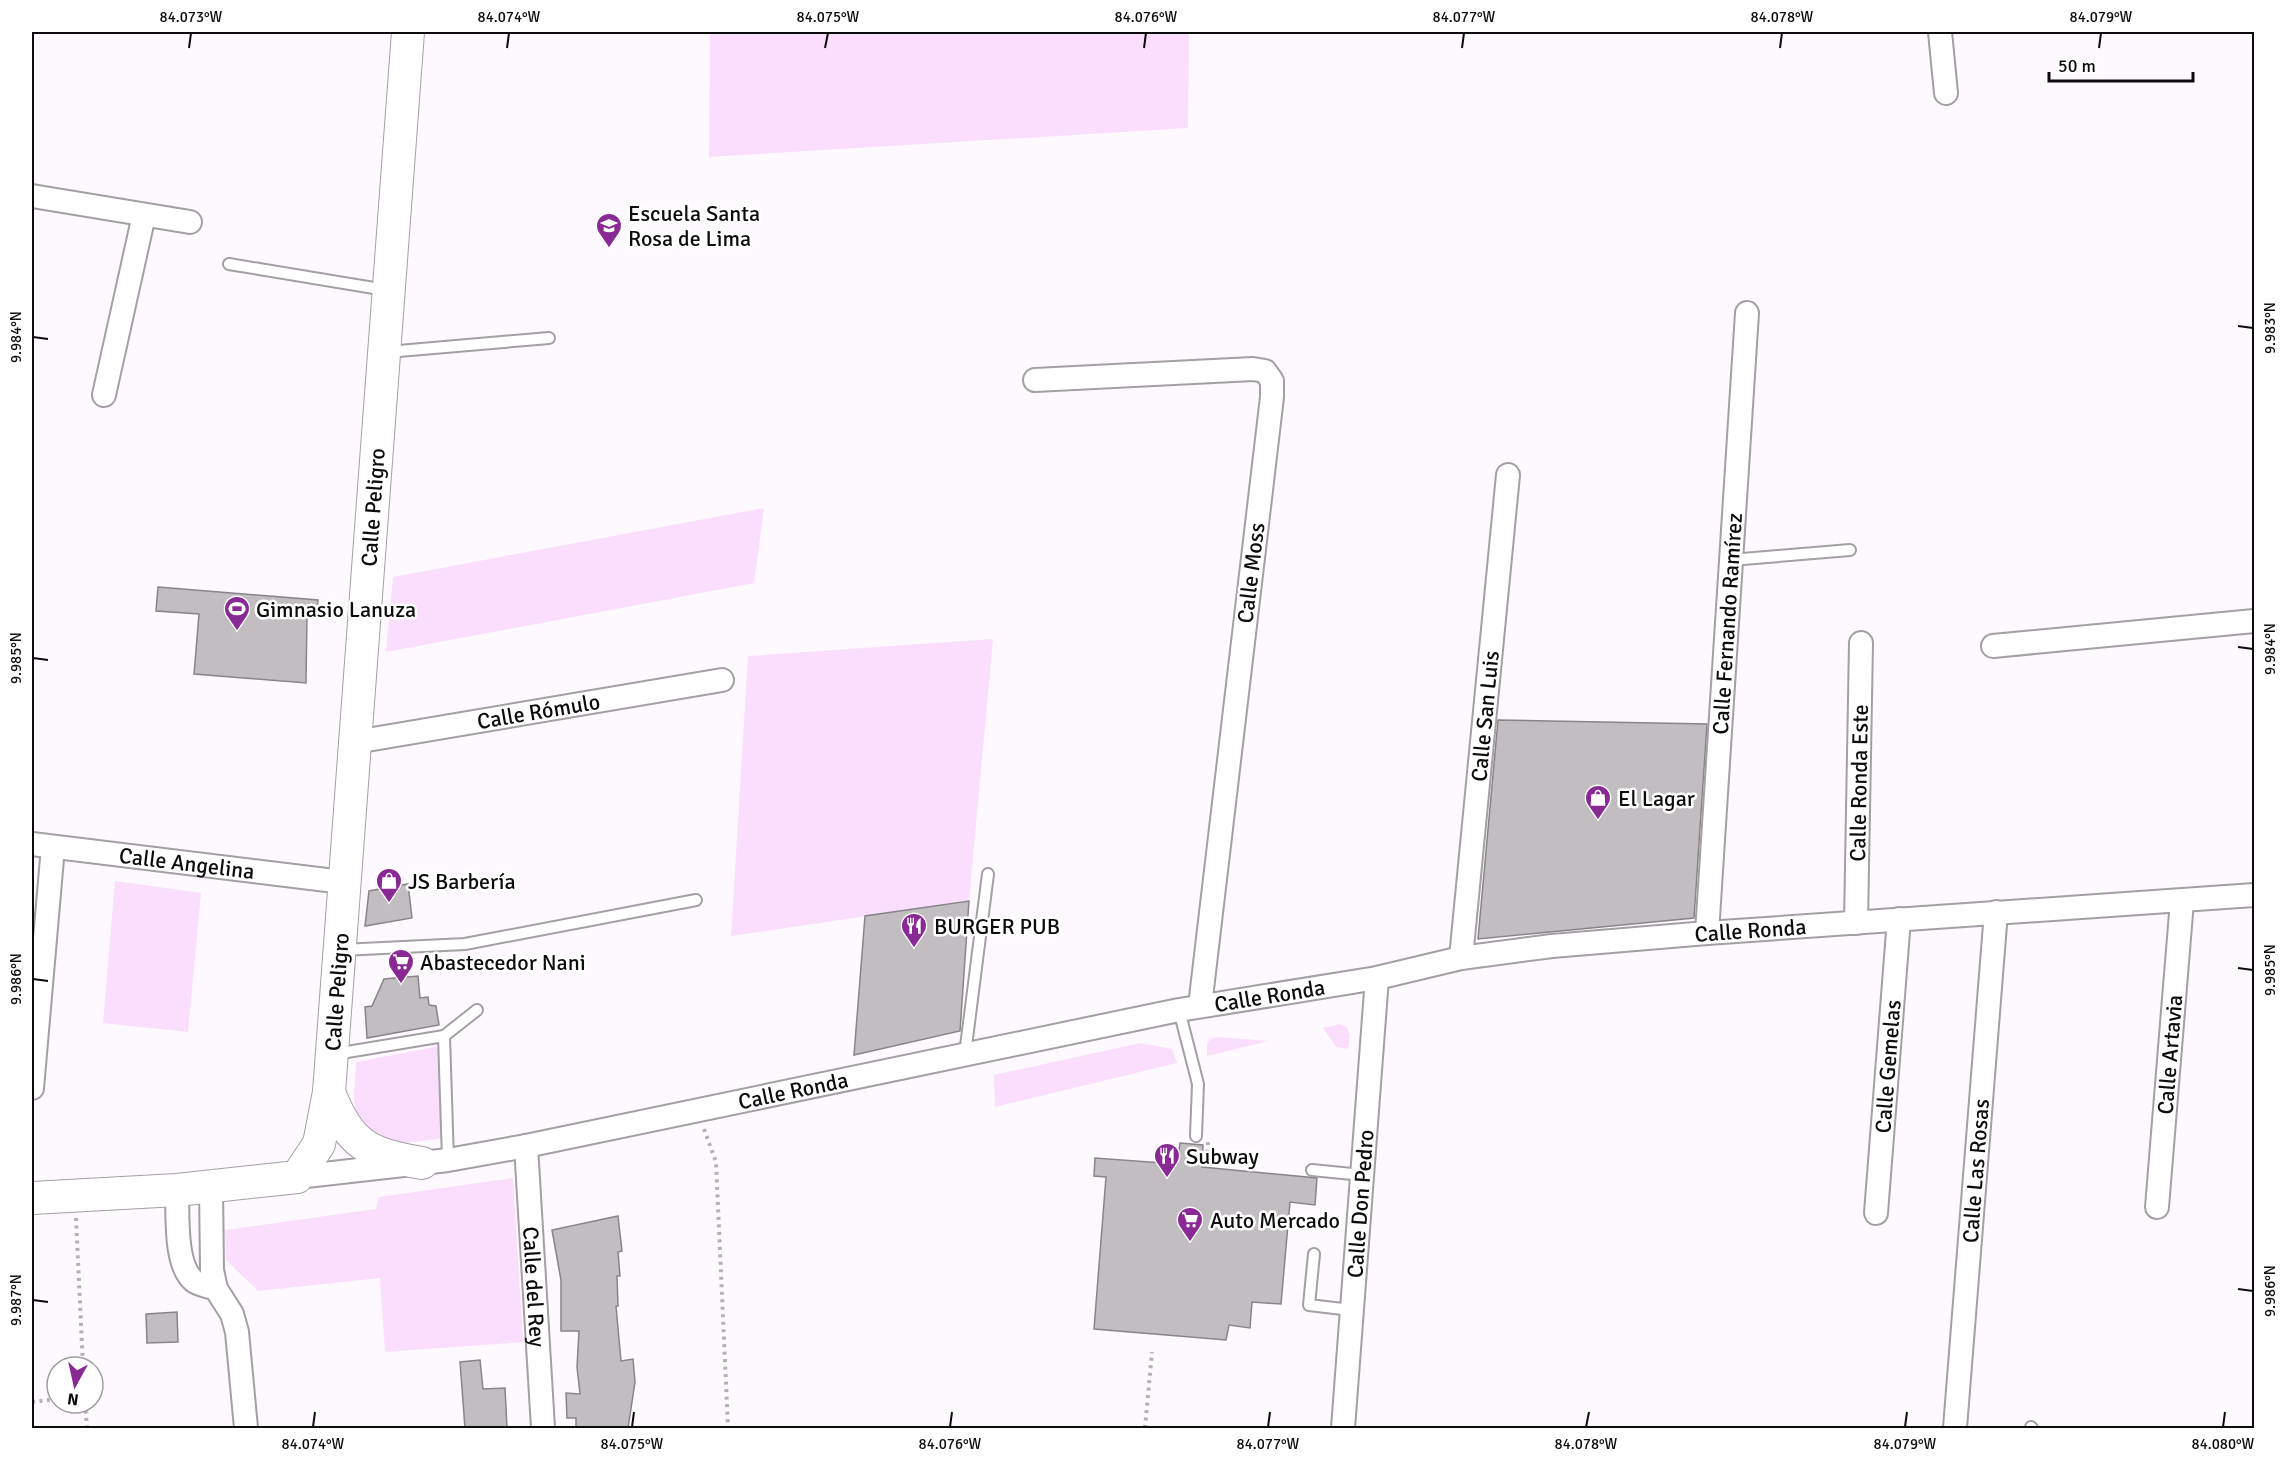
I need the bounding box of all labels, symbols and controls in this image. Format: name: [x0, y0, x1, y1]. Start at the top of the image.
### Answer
text: 84.073°W: [160, 8, 223, 26]
text: 84.074°W: [478, 8, 541, 26]
text: 84.075°W: [797, 8, 860, 26]
text: 84.076°W: [1115, 8, 1178, 26]
text: 84.077°W: [1433, 8, 1496, 26]
text: 84.078°W: [1751, 8, 1814, 26]
text: 84.079°W: [2070, 8, 2133, 26]
scale bar: [2049, 45, 2193, 83]
text: 50 m: [2058, 55, 2096, 77]
place label: Escuela Santa Rosa de Lima: [628, 200, 760, 252]
school or university icon: Escuela Santa Rosa de Lima: [594, 211, 624, 249]
text: 9.983°N: [2261, 302, 2279, 354]
text: 9.984°N: [7, 311, 25, 363]
street label: Calle Peligro: [355, 447, 390, 567]
street label: Calle Fernando Ramírez: [1706, 512, 1748, 735]
street label: Calle Moss: [1231, 521, 1271, 625]
sports icon: Gimnasio Lanuza: [222, 594, 252, 632]
place label: Gimnasio Lanuza: [256, 596, 416, 623]
text: 9.984°N: [2261, 623, 2279, 675]
text: 9.985°N: [7, 632, 25, 684]
street label: Calle San Luis: [1465, 649, 1504, 783]
street label: Calle Rómulo: [475, 687, 602, 735]
street label: Calle Ronda Este: [1844, 704, 1873, 862]
shop icon: El Lagar: [1583, 783, 1613, 821]
place label: El Lagar: [1618, 785, 1695, 812]
street label: Calle Angelina: [118, 841, 256, 885]
shop icon: JS Barbería: [374, 866, 404, 904]
place label: JS Barbería: [408, 868, 516, 895]
restaurant icon: BURGER PUB: [899, 911, 929, 949]
place label: BURGER PUB: [934, 913, 1060, 940]
street label: Calle Ronda: [1694, 913, 1807, 947]
street label: Calle Peligro: [319, 932, 354, 1052]
text: 9.985°N: [2261, 944, 2279, 996]
supermarket icon: Abastecedor Nani: [386, 947, 416, 985]
place label: Abastecedor Nani: [420, 949, 586, 976]
text: 9.986°N: [7, 953, 25, 1005]
street label: Calle Ronda: [1212, 973, 1327, 1018]
street label: Calle Artavia: [2151, 994, 2188, 1115]
street label: Calle Gemelas: [1869, 999, 1906, 1134]
street label: Calle Ronda: [736, 1066, 851, 1115]
street label: Calle Las Rosas: [1956, 1098, 1995, 1244]
street label: Calle Don Pedro: [1341, 1128, 1379, 1279]
restaurant icon: Subway: [1152, 1141, 1182, 1179]
place label: Subway: [1186, 1143, 1259, 1170]
supermarket icon: Auto Mercado: [1175, 1205, 1205, 1243]
place label: Auto Mercado: [1210, 1207, 1340, 1234]
street label: Calle del Rey: [517, 1226, 552, 1348]
text: 9.986°N: [2261, 1265, 2279, 1317]
text: 9.987°N: [7, 1274, 25, 1326]
north arrow: [45, 1355, 105, 1415]
text: N: [66, 1388, 80, 1410]
text: 84.074°W: [282, 1435, 345, 1453]
text: 84.075°W: [601, 1435, 664, 1453]
text: 84.076°W: [919, 1435, 982, 1453]
text: 84.077°W: [1237, 1435, 1300, 1453]
text: 84.078°W: [1555, 1435, 1618, 1453]
text: 84.079°W: [1874, 1435, 1937, 1453]
text: 84.080°W: [2192, 1435, 2255, 1453]

